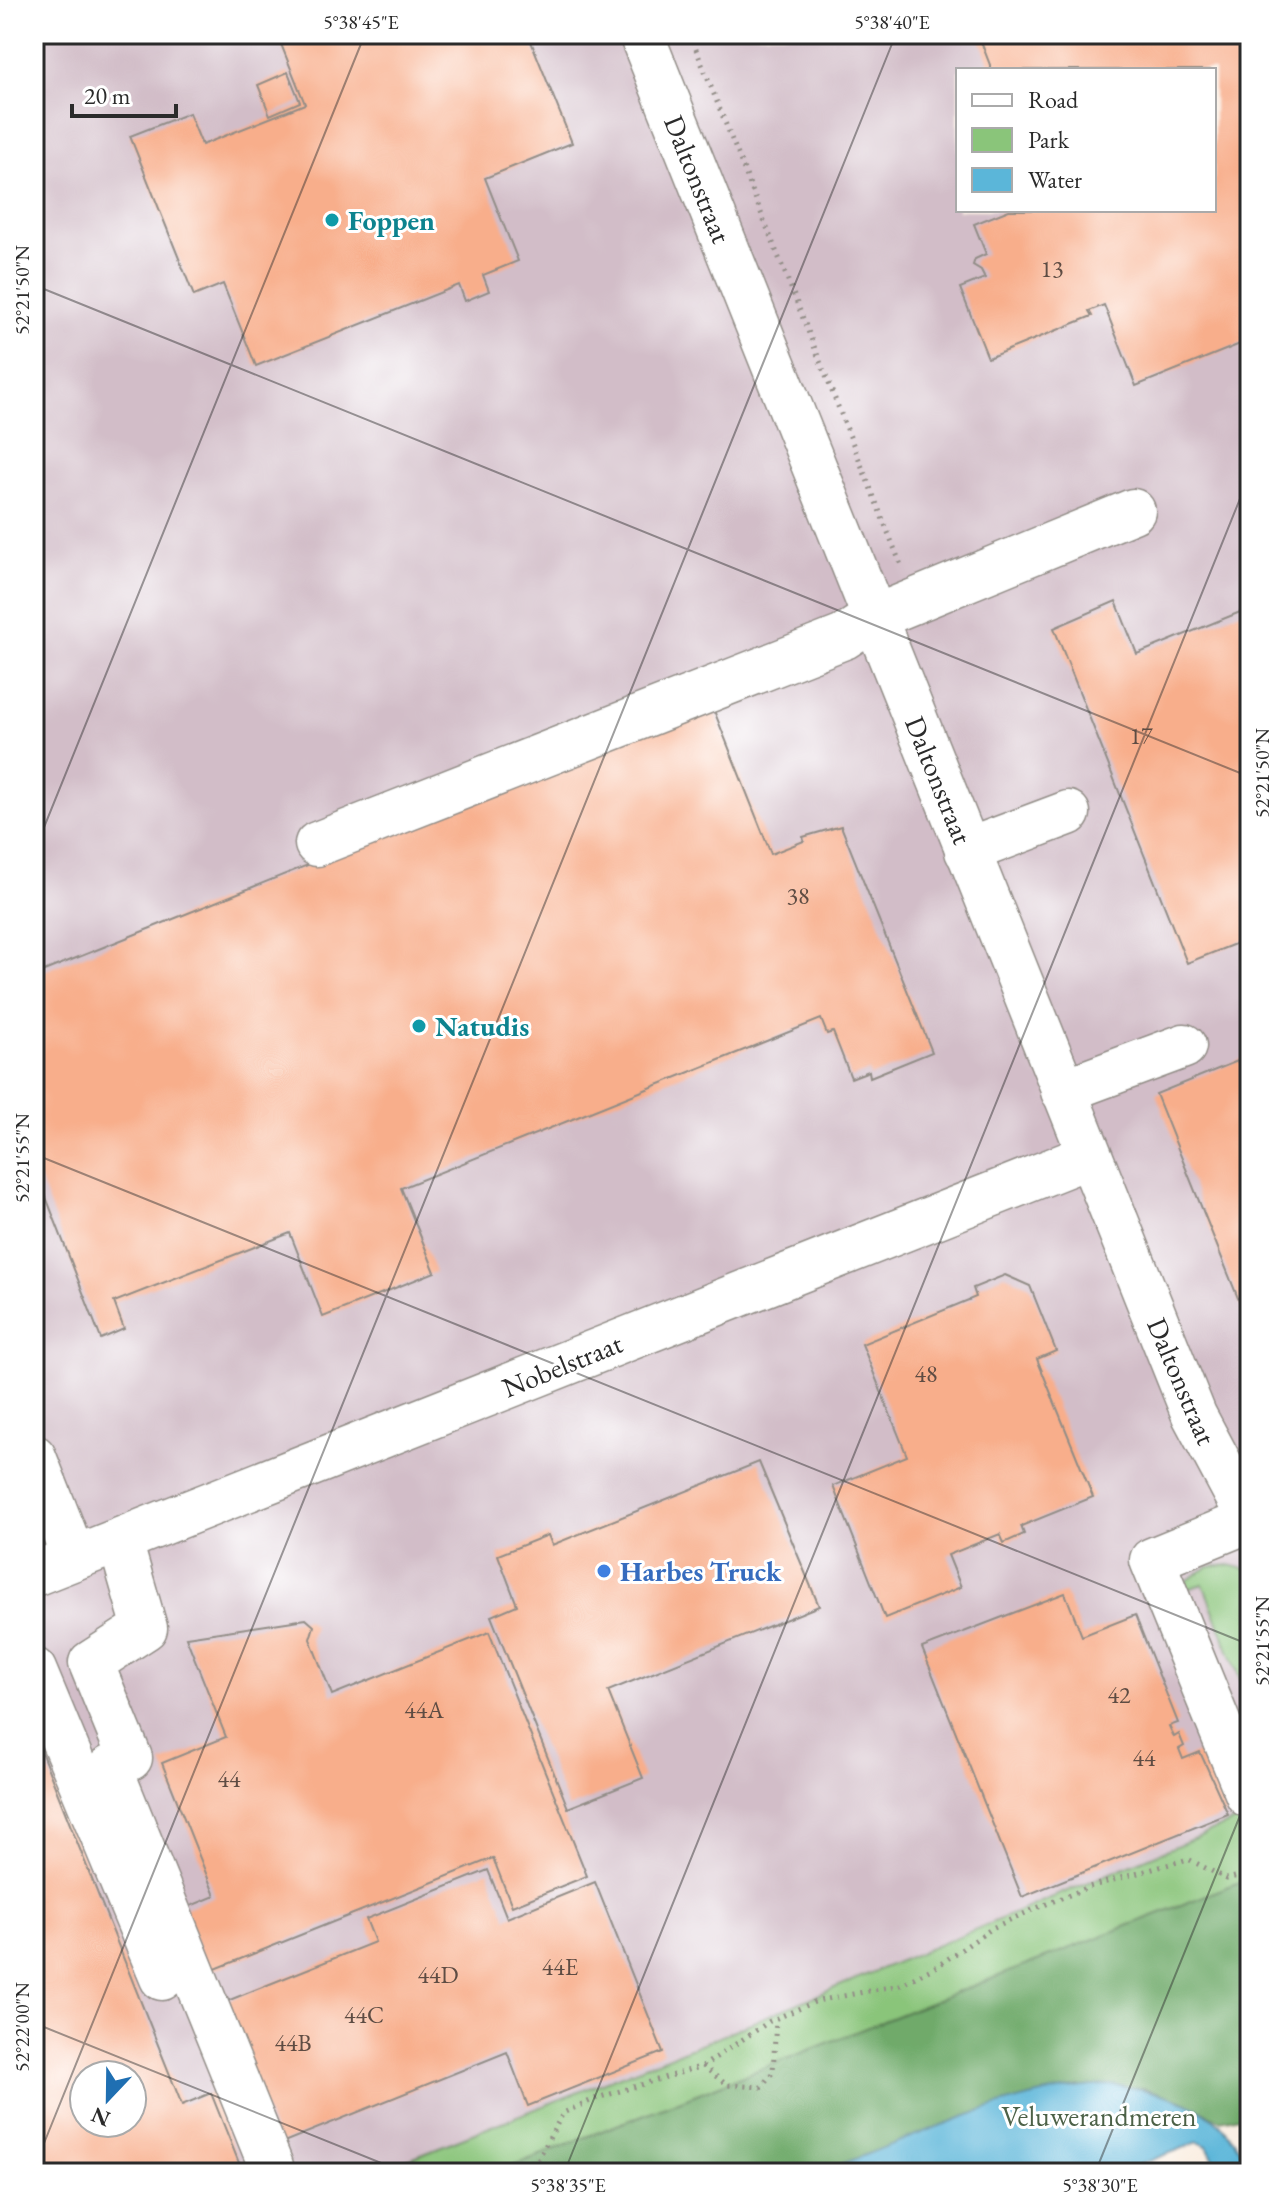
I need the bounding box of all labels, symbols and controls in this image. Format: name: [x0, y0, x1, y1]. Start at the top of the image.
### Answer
text: 5°38'45"E: [323, 9, 399, 35]
text: 5°38'40"E: [854, 9, 930, 35]
scale bar: [72, 68, 176, 118]
legend: [956, 68, 1216, 212]
text: 20 m: [84, 80, 131, 111]
text: Road: [1028, 84, 1079, 115]
street label: Daltonstraat: [656, 110, 740, 248]
text: Park: [1028, 124, 1070, 155]
text: Water: [1028, 164, 1082, 195]
place label: Foppen: [348, 202, 435, 238]
marker: Foppen: [323, 211, 341, 229]
text: 52°21'50"N: [9, 245, 35, 335]
house number: 13: [1040, 253, 1064, 284]
street label: Daltonstraat: [897, 711, 981, 849]
house number: 17: [1129, 720, 1153, 751]
text: 52°21'50"N: [1249, 728, 1275, 818]
house number: 38: [786, 880, 810, 911]
place label: Natudis: [435, 1008, 529, 1044]
marker: Natudis: [410, 1017, 428, 1035]
text: 52°21'55"N: [9, 1113, 35, 1203]
street label: Daltonstraat: [1139, 1312, 1225, 1450]
street label: Nobelstraat: [497, 1325, 628, 1405]
house number: 48: [914, 1358, 938, 1389]
place label: Harbes Truck: [620, 1553, 782, 1589]
marker: Harbes Truck: [595, 1562, 613, 1580]
text: 52°21'55"N: [1249, 1596, 1275, 1686]
house number: 42: [1107, 1679, 1131, 1710]
house number: 44A: [404, 1694, 444, 1725]
house number: 44: [1132, 1742, 1156, 1773]
house number: 44: [217, 1763, 241, 1794]
house number: 44E: [542, 1951, 578, 1982]
house number: 44D: [417, 1959, 459, 1990]
text: 52°22'00"N: [9, 1982, 35, 2072]
house number: 44C: [344, 1999, 384, 2030]
house number: 44B: [274, 2027, 312, 2058]
north arrow: [68, 2059, 148, 2139]
park label: Veluwerandmeren: [1001, 2098, 1197, 2134]
text: N: [87, 2100, 114, 2134]
text: 5°38'35"E: [530, 2172, 606, 2198]
text: 5°38'30"E: [1062, 2172, 1138, 2198]

